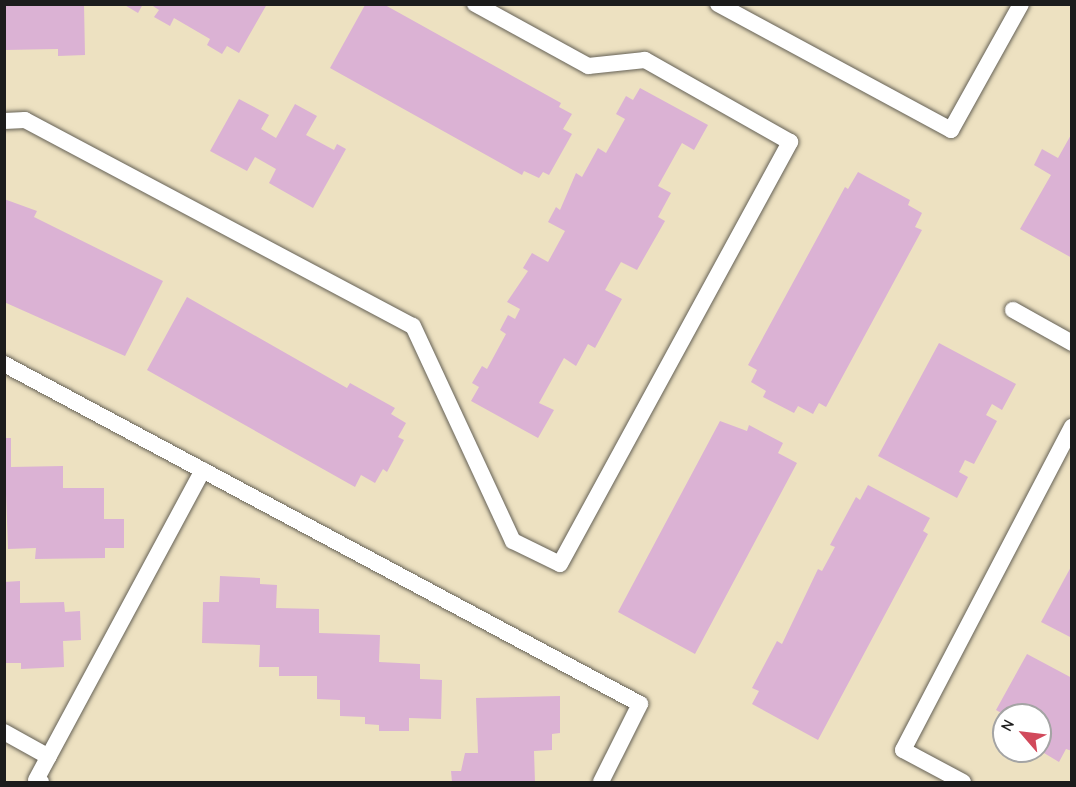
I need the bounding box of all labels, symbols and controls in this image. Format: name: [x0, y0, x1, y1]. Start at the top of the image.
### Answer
north arrow: [992, 703, 1052, 763]
text: N: [997, 717, 1018, 734]

